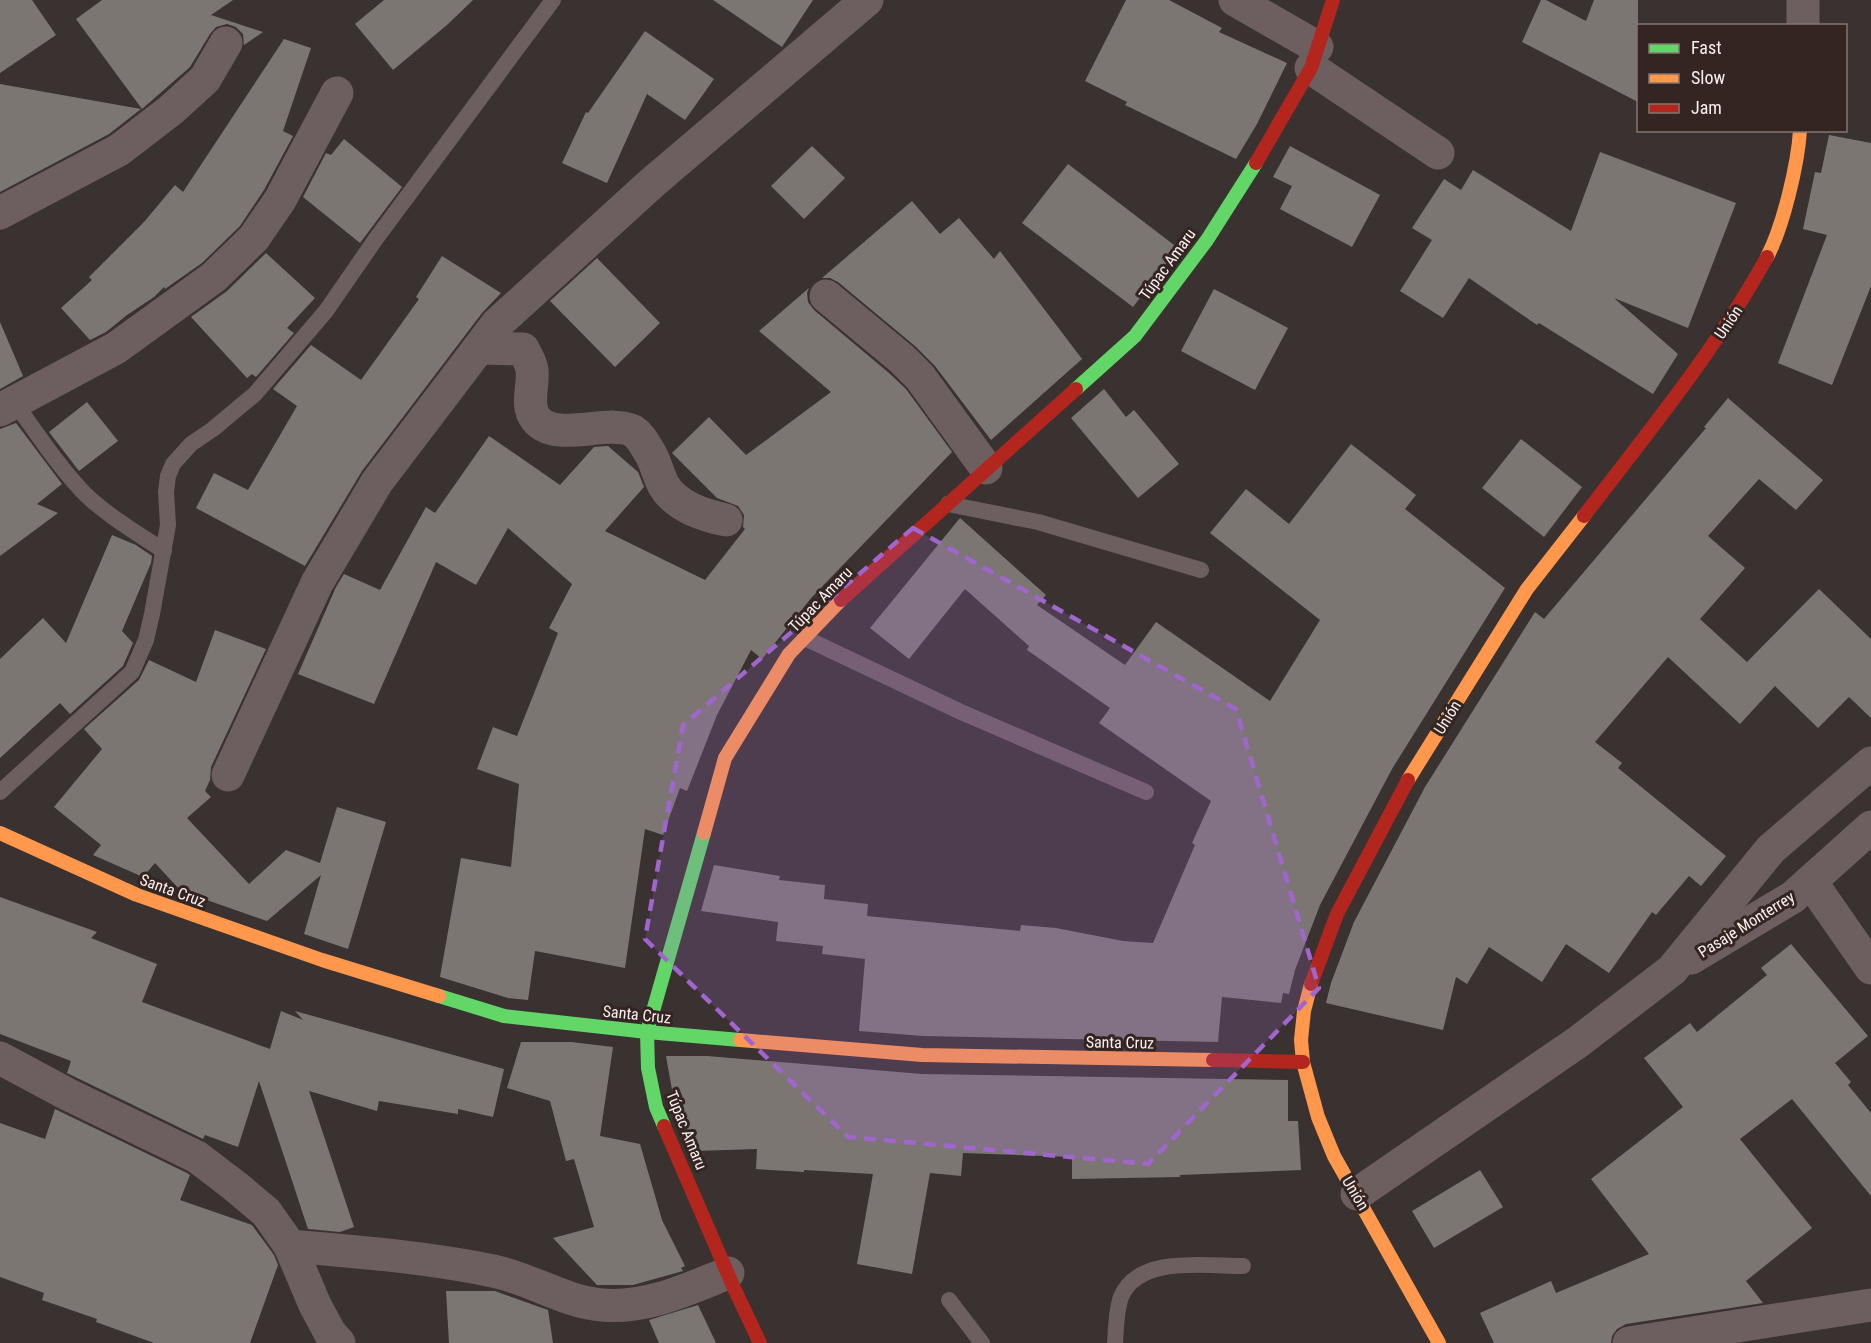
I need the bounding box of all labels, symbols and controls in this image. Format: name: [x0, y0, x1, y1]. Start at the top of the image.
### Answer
legend: [1637, 24, 1847, 132]
text: Fast: [1691, 37, 1722, 58]
text: Slow: [1691, 67, 1726, 88]
text: Jam: [1691, 97, 1722, 118]
street label: Túpac Amaru: [1135, 225, 1200, 304]
street label: Unión: [1710, 302, 1746, 343]
street label: Túpac Amaru: [785, 563, 856, 636]
street label: Unión: [1430, 697, 1465, 738]
street label: Santa Cruz: [137, 870, 208, 911]
street label: Pasaje Monterrey: [1695, 887, 1798, 962]
street label: Santa Cruz: [602, 1001, 672, 1028]
street label: Santa Cruz: [1086, 1032, 1154, 1053]
street label: Túpac Amaru: [662, 1088, 711, 1172]
street label: Unión: [1338, 1173, 1373, 1214]

